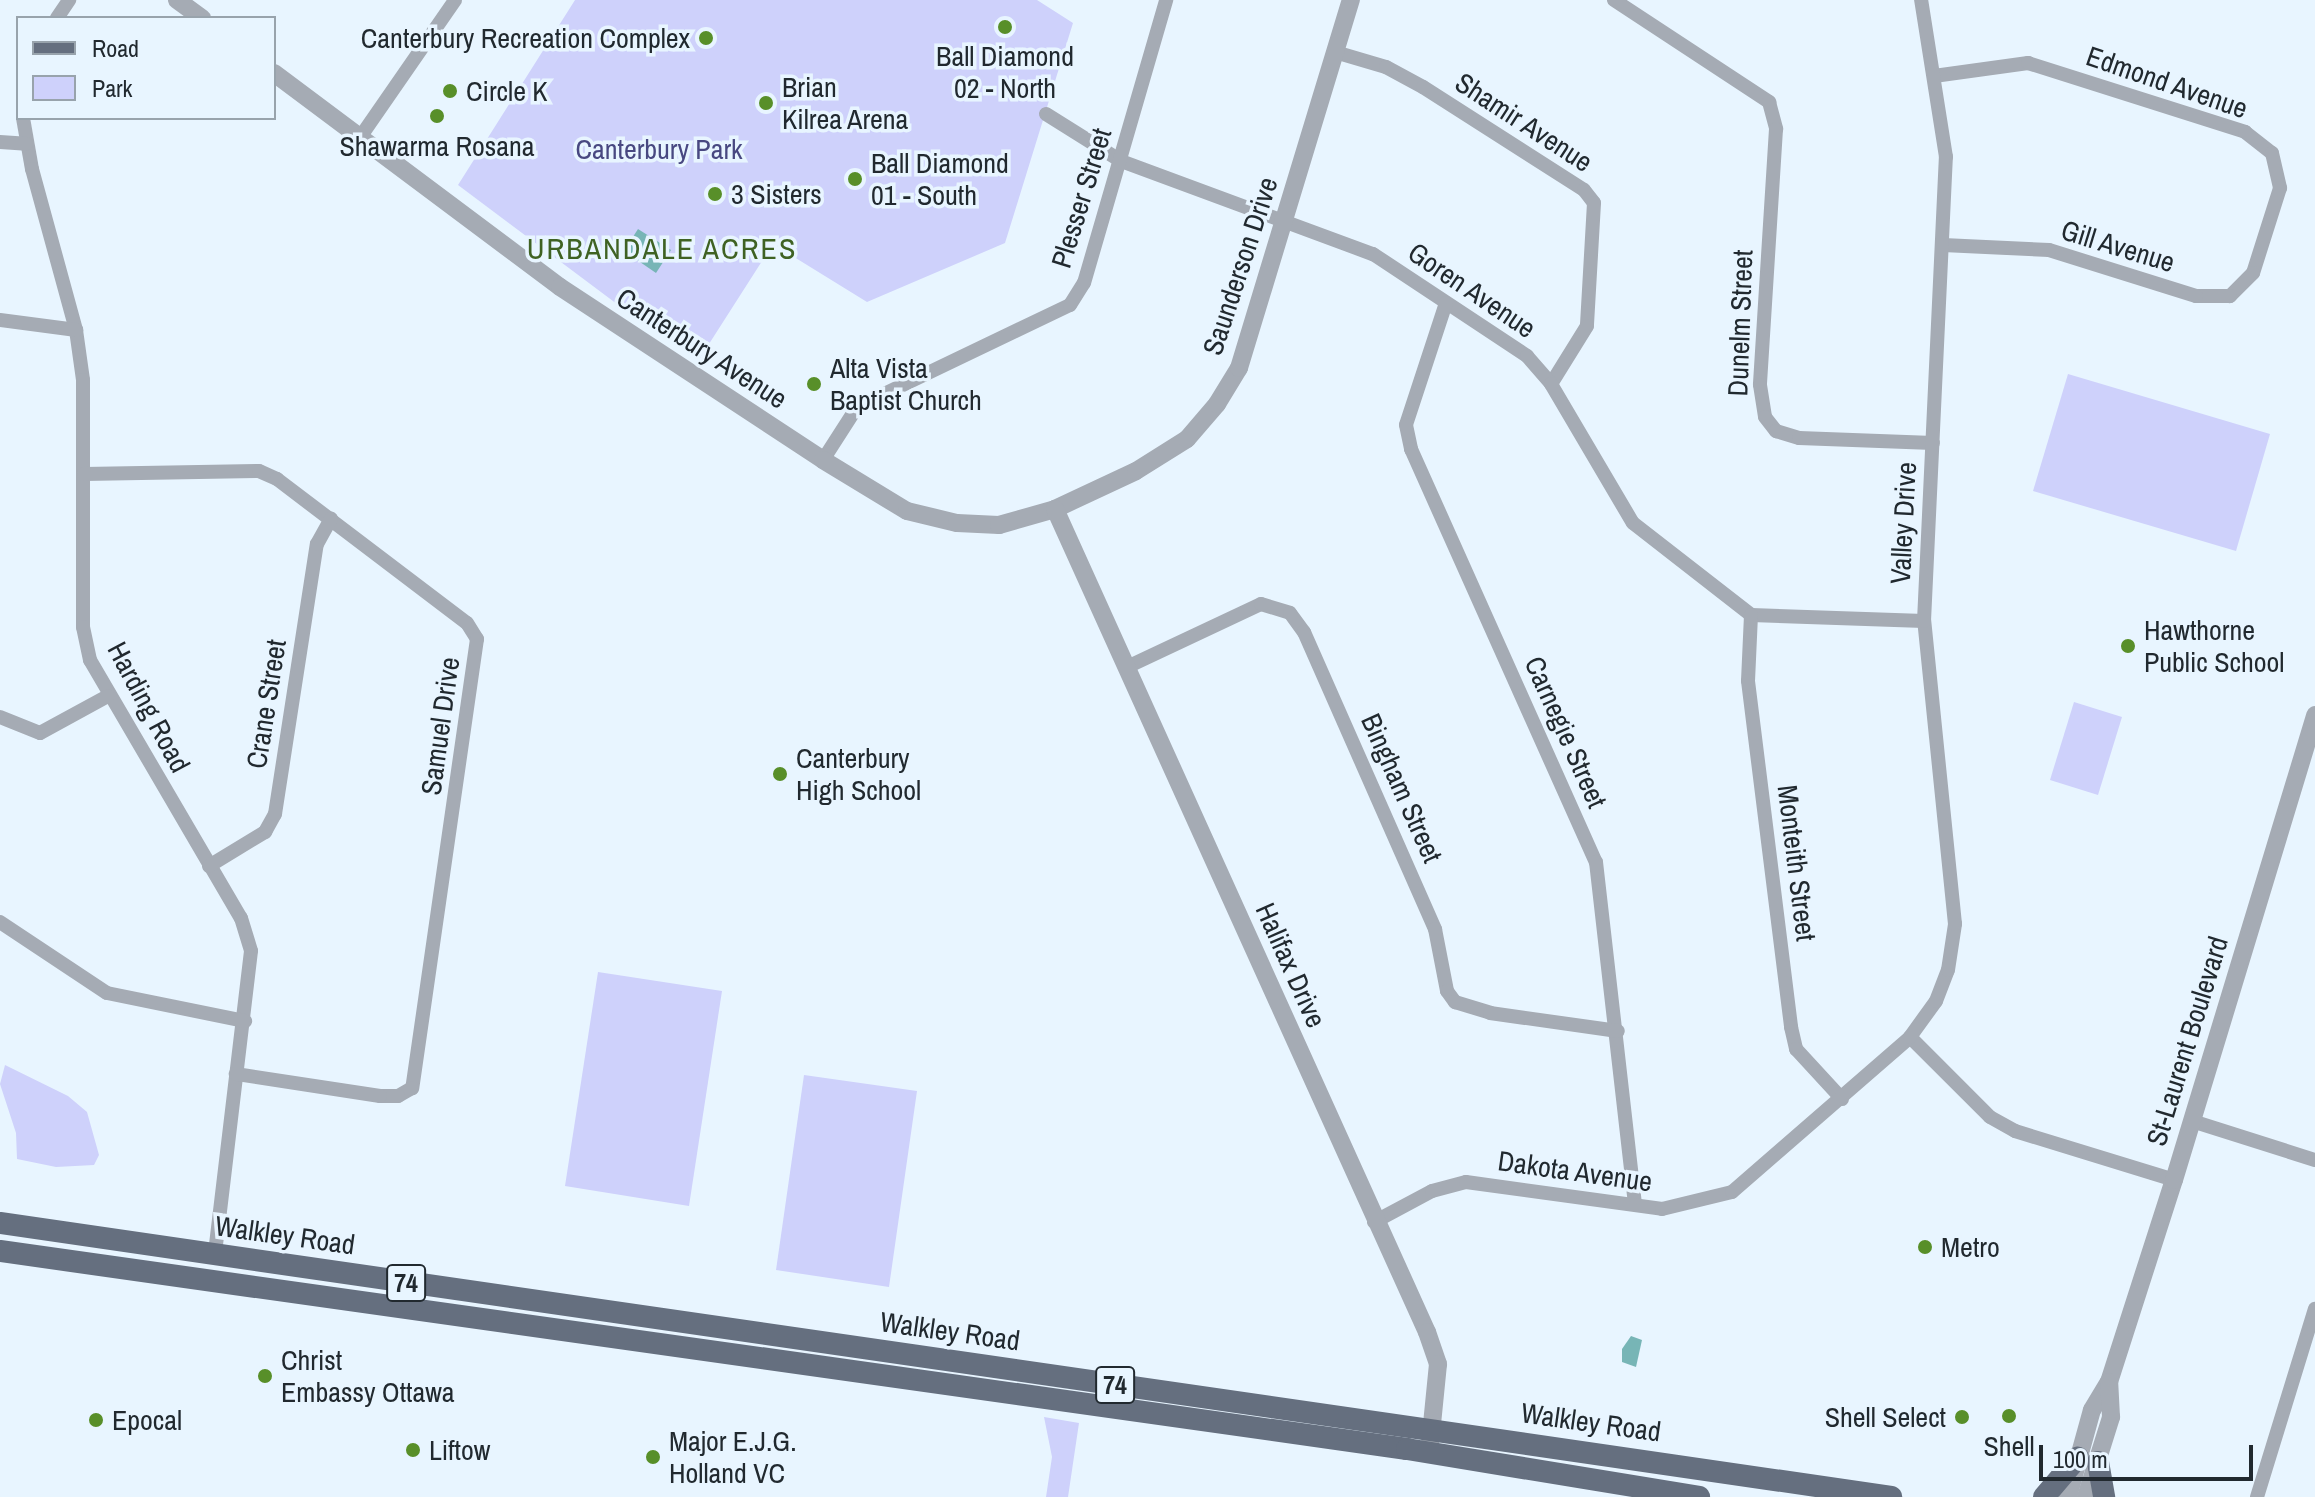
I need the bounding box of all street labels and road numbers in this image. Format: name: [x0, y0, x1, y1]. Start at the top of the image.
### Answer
street label: Edmond Avenue: [2081, 39, 2253, 125]
street label: Shamir Avenue: [1449, 65, 1599, 179]
street label: Plesser Street: [1044, 124, 1118, 272]
street label: Saunderson Drive: [1195, 173, 1285, 359]
street label: Gill Avenue: [2057, 213, 2179, 279]
street label: Goren Avenue: [1401, 235, 1543, 345]
street label: Dunelm Street: [1721, 249, 1759, 397]
street label: Canterbury Avenue: [610, 280, 794, 416]
street label: Valley Drive: [1883, 461, 1923, 585]
street label: Harding Road: [101, 636, 197, 778]
street label: Crane Street: [239, 637, 293, 771]
street label: Carnegie Street: [1518, 651, 1614, 813]
street label: Samuel Drive: [414, 655, 466, 797]
street label: Bingham Street: [1354, 708, 1450, 868]
street label: Monteith Street: [1771, 783, 1823, 943]
street label: Halifax Drive: [1249, 898, 1333, 1032]
street label: St-Laurent Boulevard: [2139, 932, 2235, 1150]
street label: Dakota Avenue: [1495, 1143, 1655, 1199]
street label: Walkley Road: [213, 1209, 357, 1261]
road number: 74: [386, 1261, 426, 1305]
street label: Walkley Road: [878, 1305, 1022, 1357]
road number: 74: [1095, 1363, 1135, 1407]
street label: Walkley Road: [1519, 1396, 1663, 1448]

